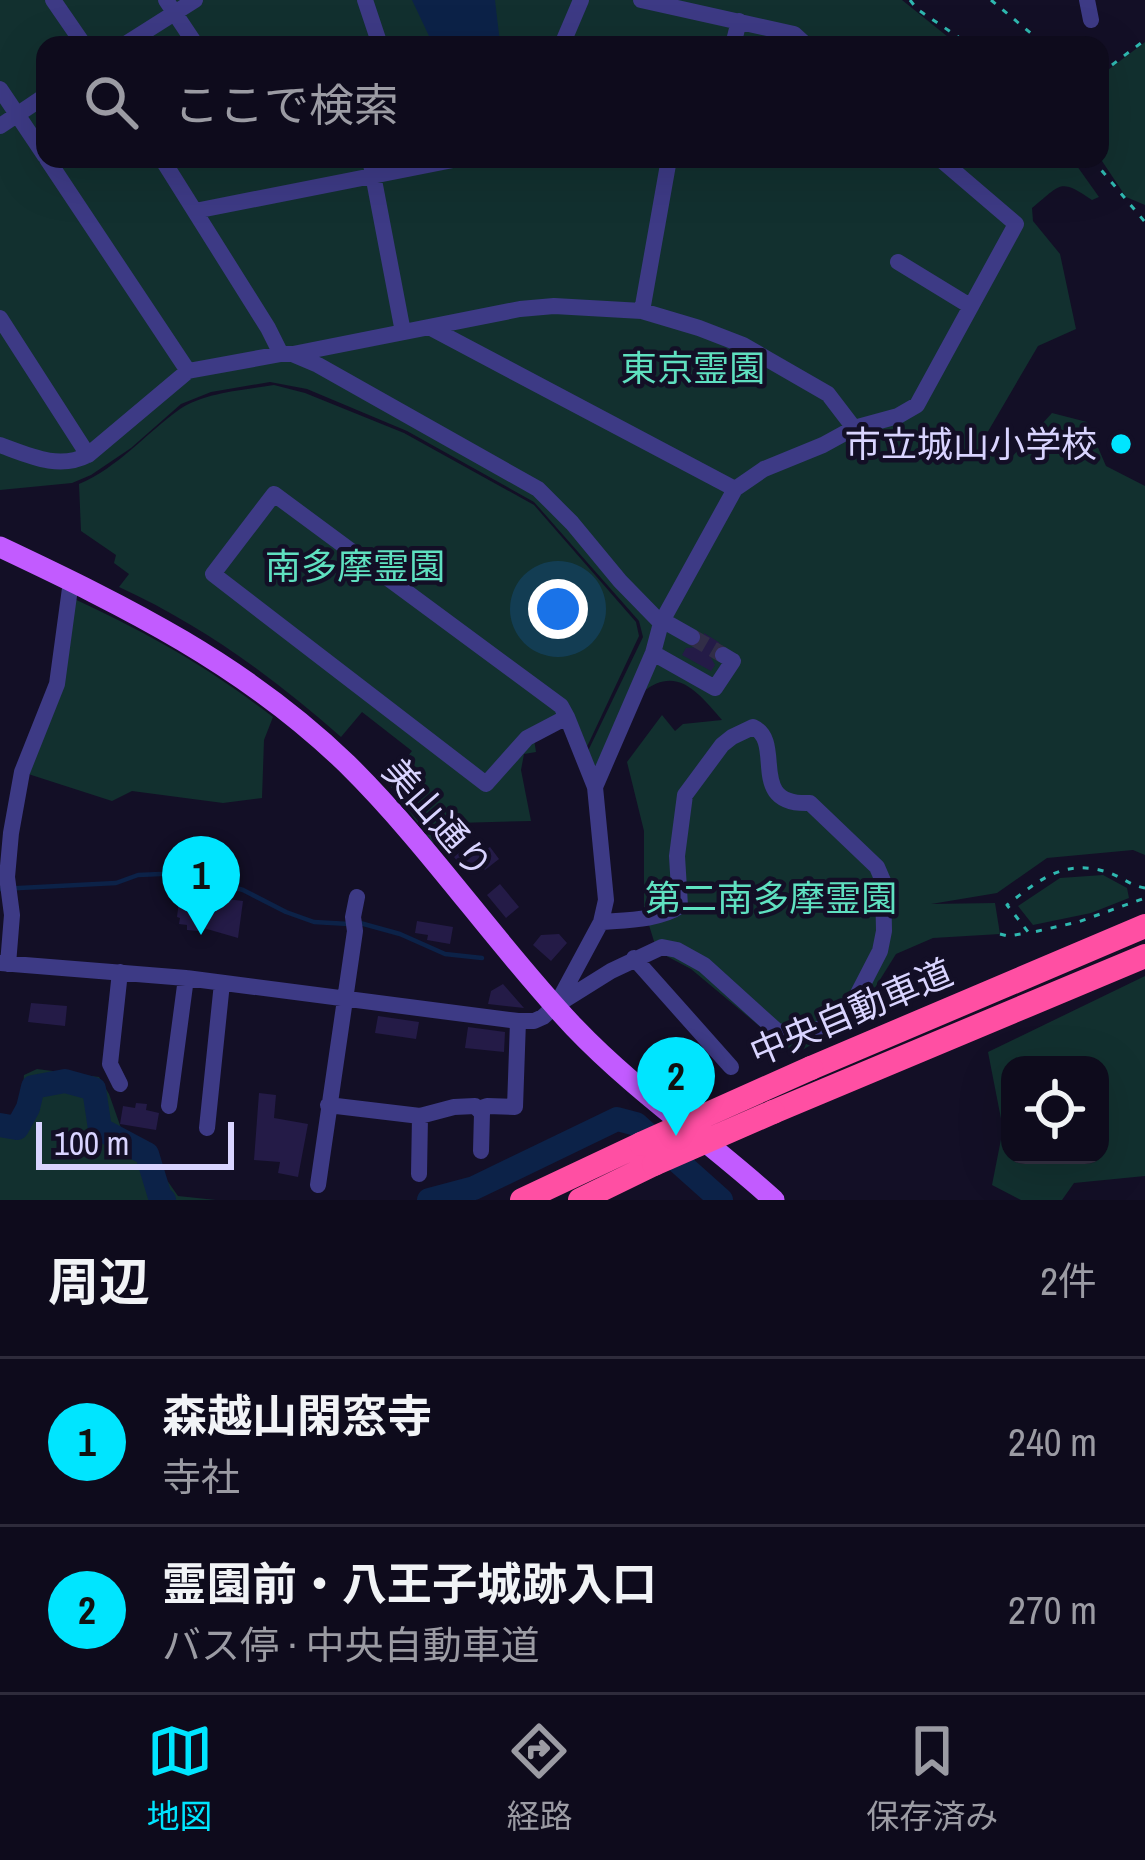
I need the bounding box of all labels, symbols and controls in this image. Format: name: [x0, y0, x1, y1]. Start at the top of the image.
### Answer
search box: [36, 36, 1109, 168]
icon: search: [78, 69, 144, 135]
text: ここで検索: [174, 74, 399, 135]
park label: 東京霊園: [621, 344, 765, 392]
place label: 市立城山小学校: [845, 420, 1097, 468]
marker: 市立城山小学校: [1108, 431, 1134, 457]
park label: 南多摩霊園: [265, 542, 445, 590]
your location: [528, 579, 588, 639]
street label: 美山通り: [373, 748, 503, 888]
pin: 1: [162, 836, 240, 935]
park label: 第二南多摩霊園: [645, 874, 897, 922]
street label: 中央自動車道: [742, 948, 960, 1076]
pin: 2: [637, 1037, 715, 1136]
map controls: [1001, 1056, 1109, 1164]
button: locate: [1001, 1056, 1109, 1164]
scale bar: [36, 1116, 234, 1169]
text: 100 m: [54, 1121, 129, 1165]
text: 周辺: [48, 1247, 150, 1316]
text: 2件: [1040, 1255, 1097, 1307]
text: 森越山閑窓寺: [162, 1385, 432, 1446]
text: 1: [78, 1416, 96, 1468]
text: 240 m: [1008, 1416, 1097, 1468]
text: 寺社: [162, 1451, 240, 1503]
text: 霊園前・八王子城跡入口: [162, 1553, 657, 1614]
text: 2: [78, 1584, 96, 1636]
text: 270 m: [1008, 1584, 1097, 1636]
text: バス停 · 中央自動車道: [162, 1619, 540, 1671]
tab: 地図: [147, 1718, 213, 1838]
tab: 経路: [506, 1718, 572, 1838]
tab: 保存済み: [866, 1718, 998, 1838]

